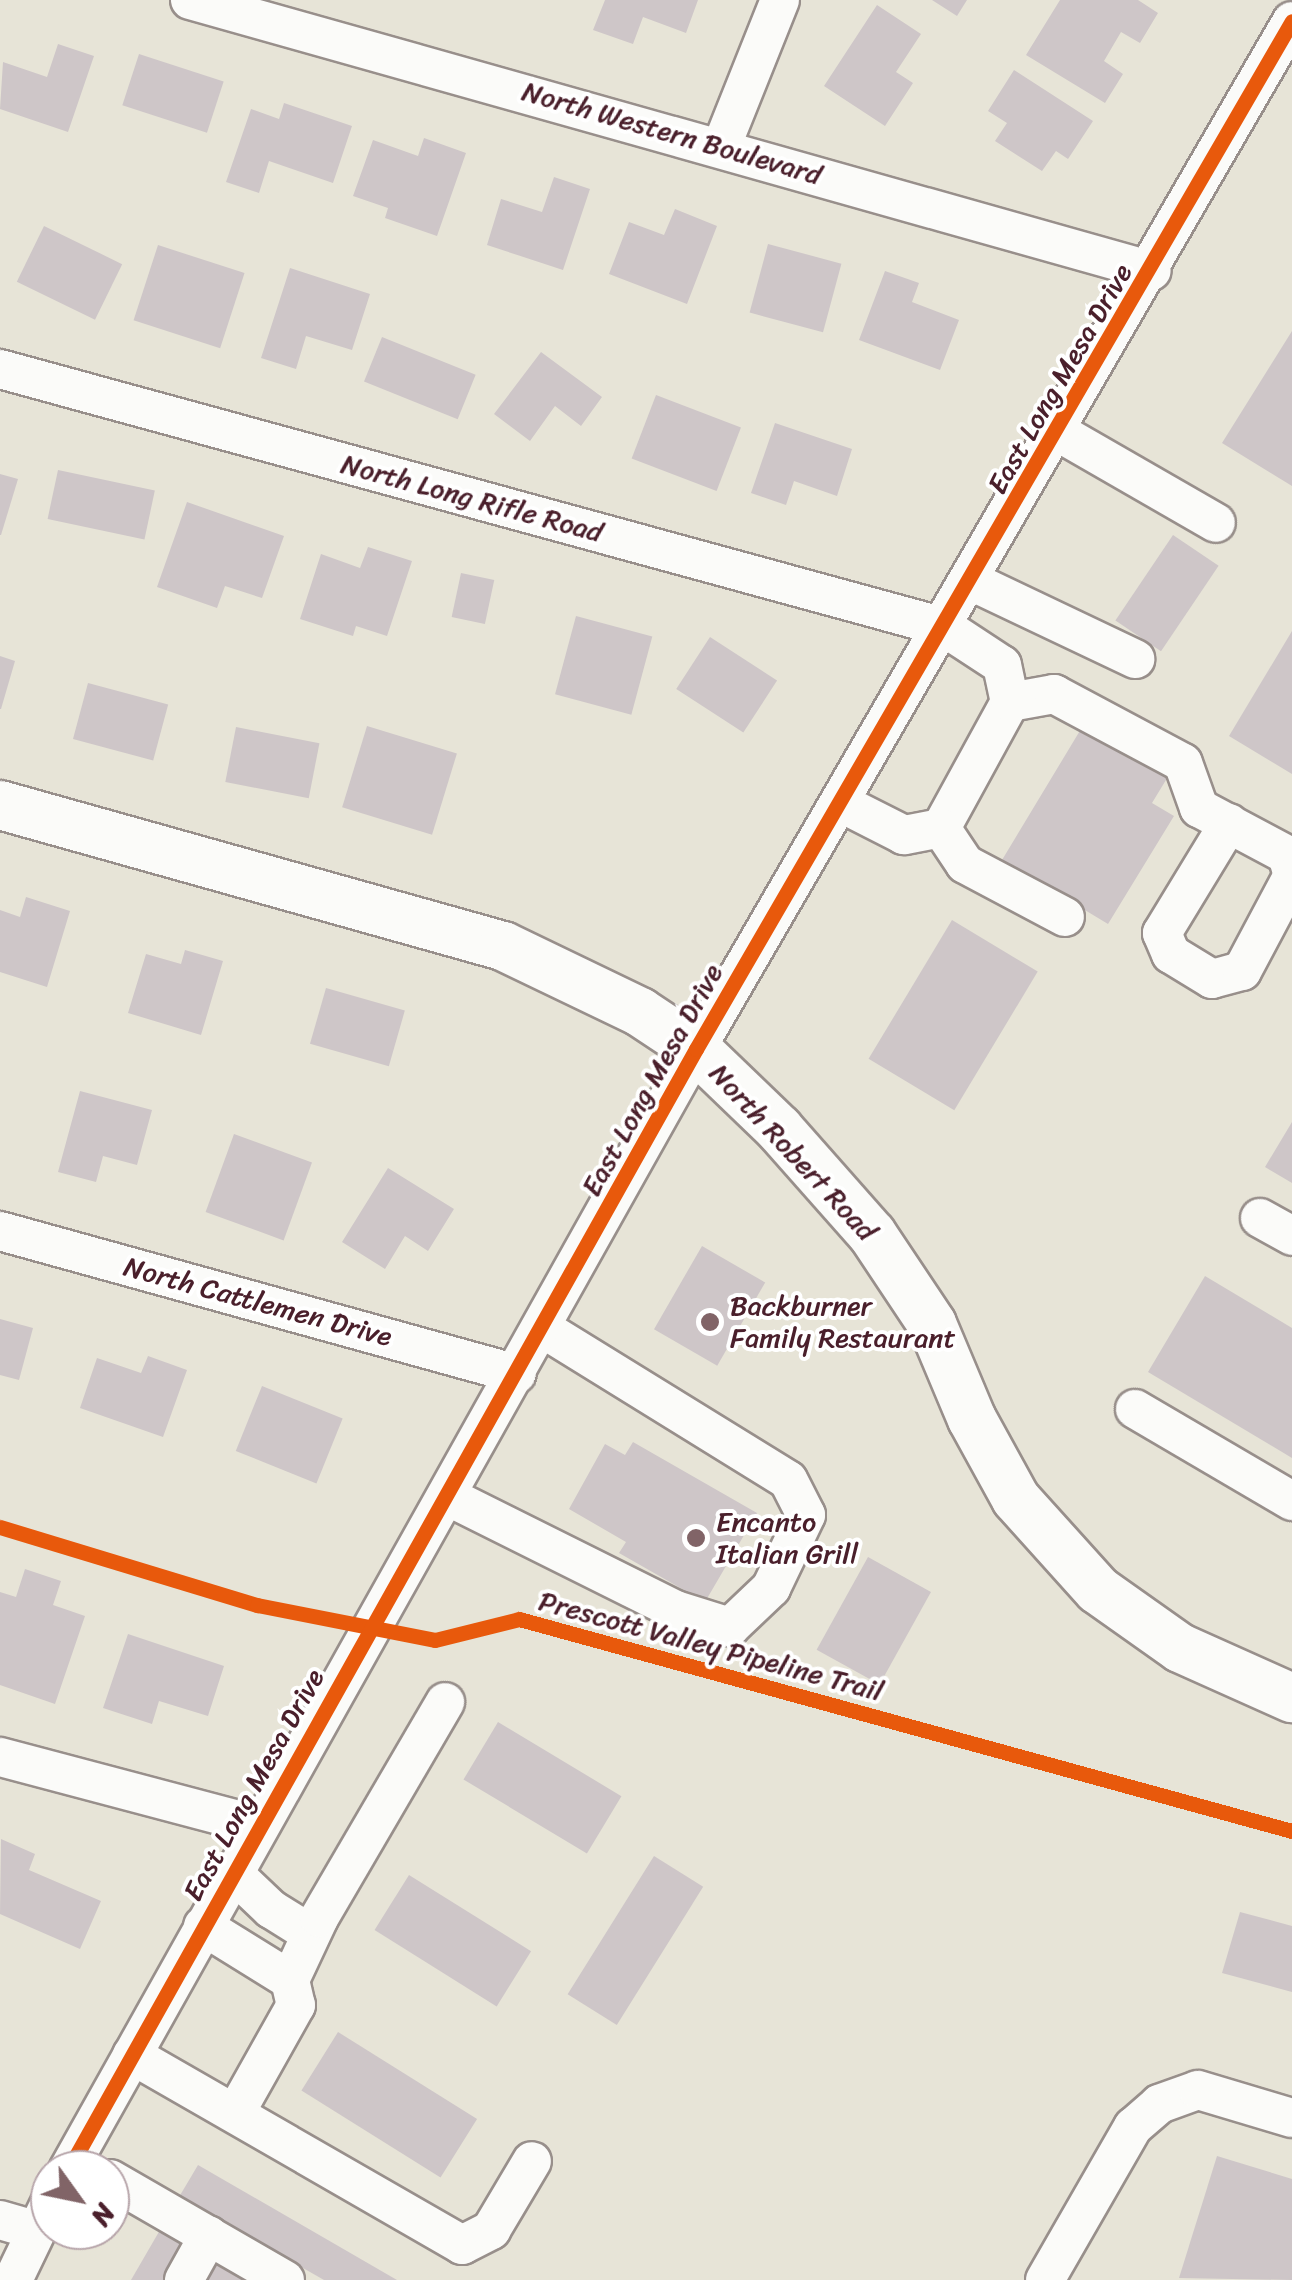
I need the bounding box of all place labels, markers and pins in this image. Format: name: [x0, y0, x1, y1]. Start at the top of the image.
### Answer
place label: Backburner Family Restaurant: [730, 1289, 957, 1355]
marker: Backburner Family Restaurant: [699, 1311, 721, 1333]
place label: Encanto Italian Grill: [716, 1505, 858, 1571]
marker: Encanto Italian Grill: [685, 1527, 707, 1549]

